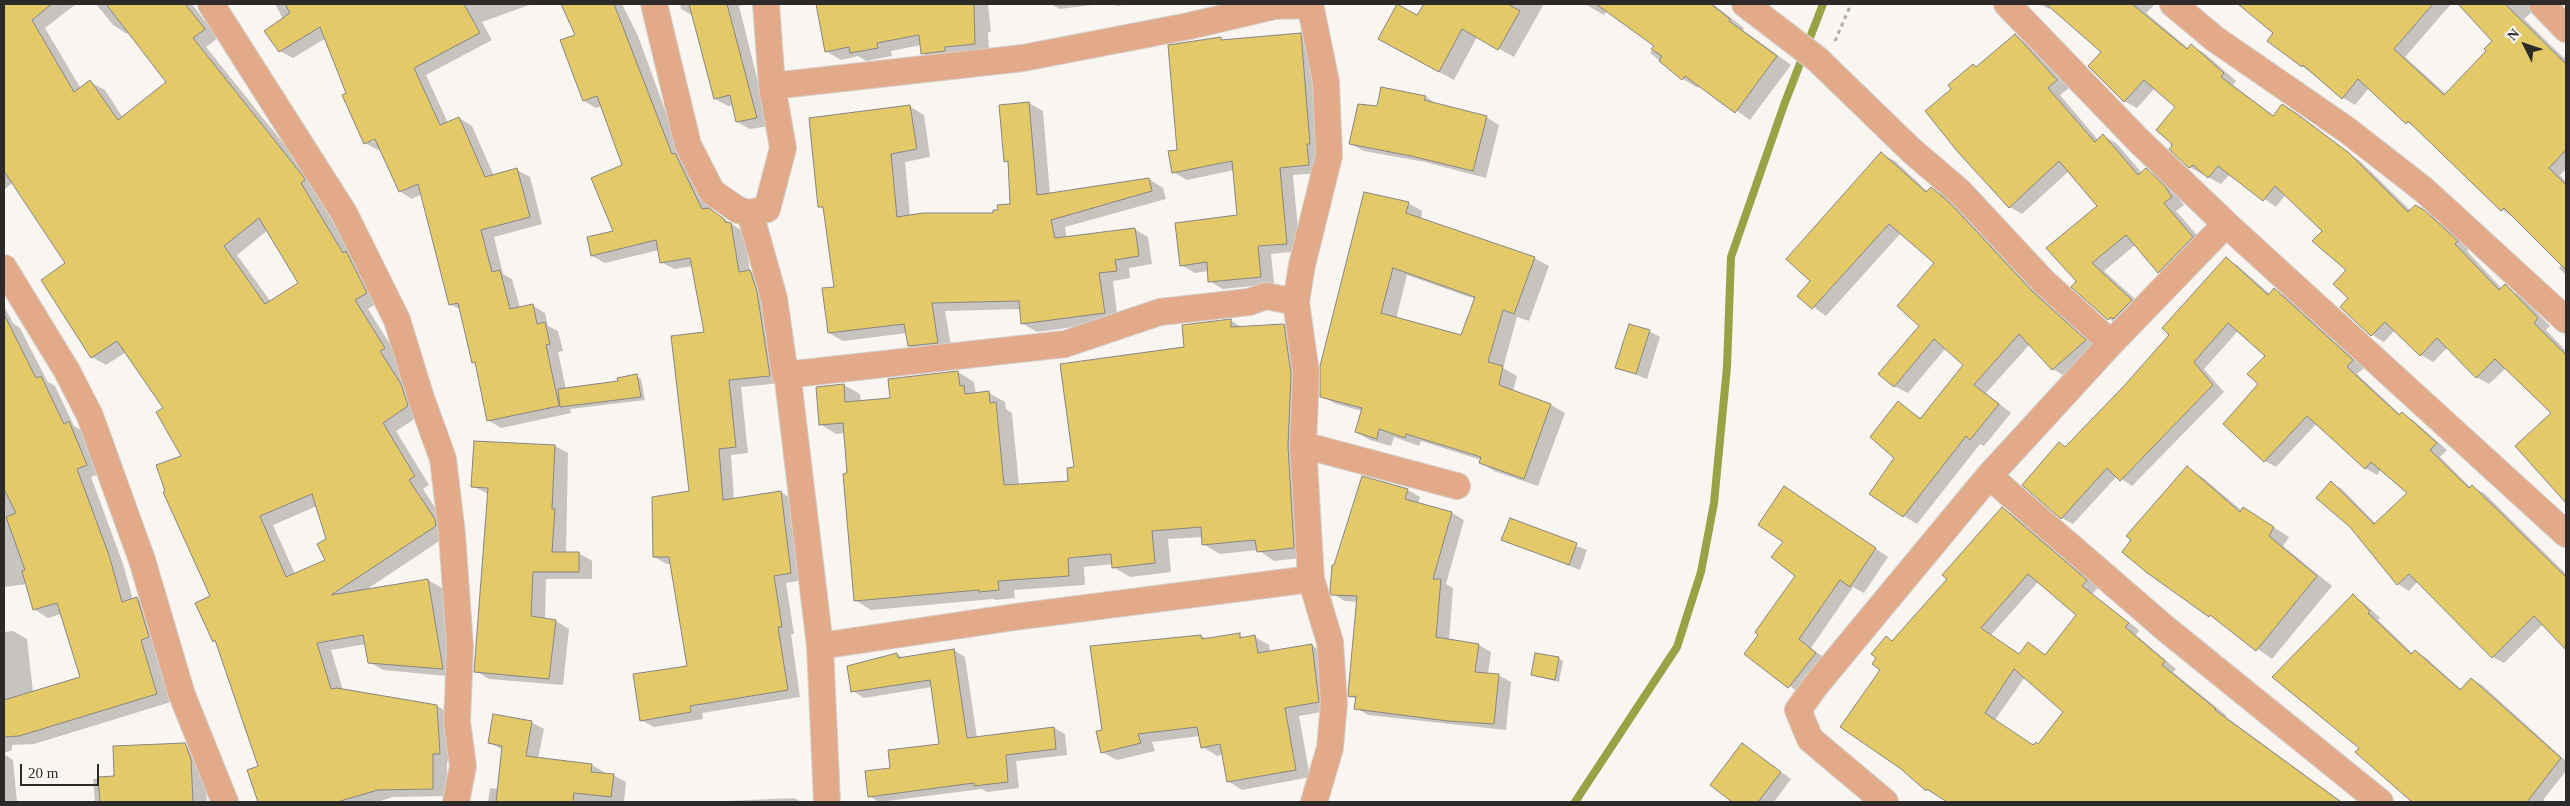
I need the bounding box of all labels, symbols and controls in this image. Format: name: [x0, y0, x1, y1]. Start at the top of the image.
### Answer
north arrow: [2500, 20, 2550, 70]
text: N: [2504, 26, 2522, 44]
scale bar: [22, 754, 101, 786]
text: 20 m: [28, 765, 58, 781]

